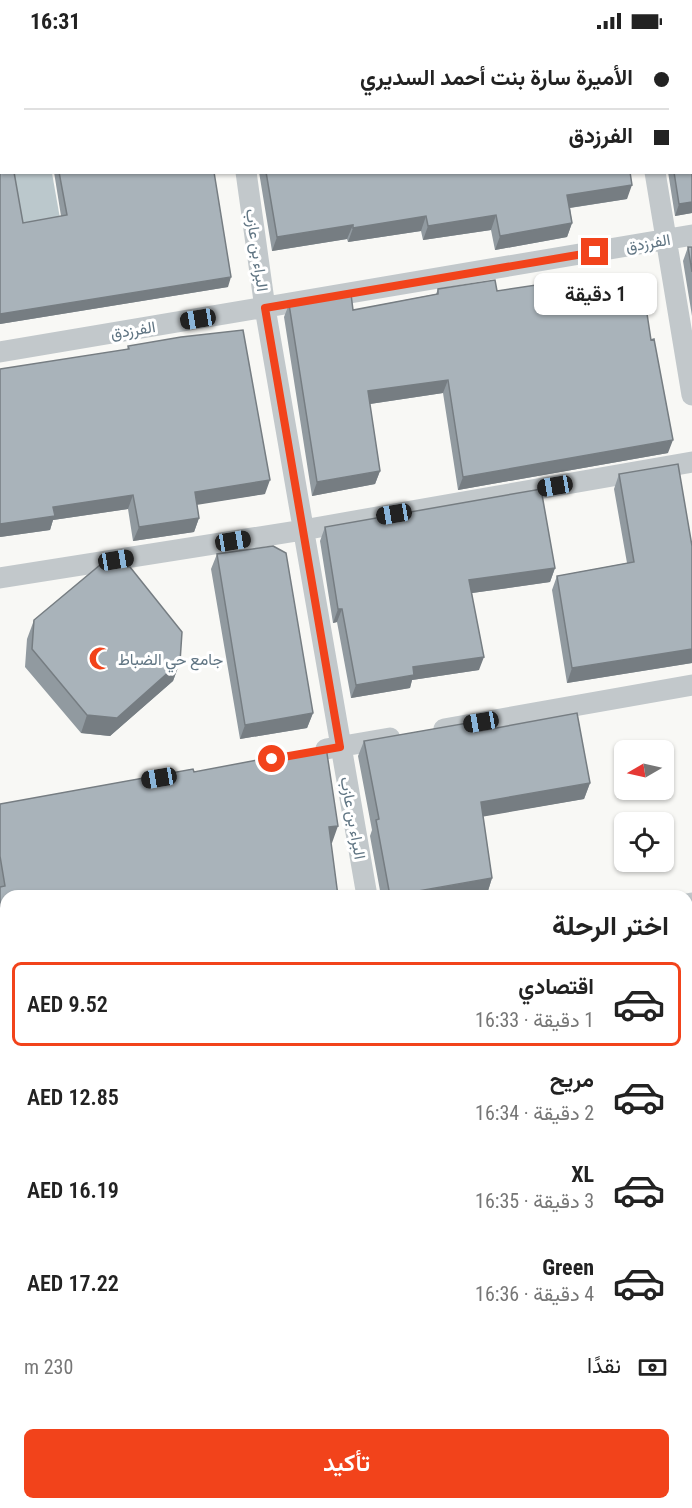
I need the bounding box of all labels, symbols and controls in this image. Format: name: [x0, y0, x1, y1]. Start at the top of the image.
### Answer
text: 16:31: [30, 9, 81, 34]
text: الأميرة سارة بنت أحمد السديري: [360, 65, 633, 90]
text: الفرزدق: [568, 123, 633, 148]
street label: البراء بن عازب: [241, 207, 272, 293]
street label: الفرزدق: [624, 230, 672, 257]
route end: [581, 238, 608, 265]
callout: 1 دقيقة: [534, 273, 656, 315]
text: 1 دقيقة: [565, 282, 626, 306]
car: [179, 307, 217, 331]
street label: الفرزدق: [109, 317, 157, 344]
car: [536, 474, 574, 498]
car: [375, 502, 413, 526]
car: [214, 529, 252, 553]
car: [97, 548, 135, 572]
mosque icon: جامع حي الضباط: [87, 646, 113, 672]
place label: جامع حي الضباط: [118, 650, 223, 673]
car: [462, 710, 500, 734]
north arrow: [614, 740, 674, 800]
map controls: [614, 740, 674, 872]
route start: [258, 745, 285, 772]
car: [140, 766, 178, 790]
street label: البراء بن عازب: [335, 775, 370, 861]
button: locate: [614, 812, 674, 872]
text: اختر الرحلة: [552, 910, 669, 942]
text: اقتصادي: [518, 974, 594, 999]
icon: car: [612, 977, 666, 1031]
text: AED 9.52: [27, 992, 108, 1017]
text: 1 دقيقة · 16:33: [475, 1008, 594, 1032]
text: مريح: [550, 1067, 594, 1092]
icon: car: [612, 1070, 666, 1124]
text: AED 12.85: [27, 1085, 119, 1110]
text: 2 دقيقة · 16:34: [475, 1101, 594, 1125]
text: XL: [571, 1162, 594, 1187]
icon: car: [612, 1163, 666, 1217]
text: AED 16.19: [27, 1178, 119, 1203]
text: 3 دقيقة · 16:35: [475, 1189, 594, 1213]
text: Green: [542, 1255, 594, 1280]
icon: car: [612, 1256, 666, 1310]
text: AED 17.22: [27, 1271, 119, 1296]
text: 4 دقيقة · 16:36: [475, 1282, 594, 1306]
icon: cash: [636, 1351, 669, 1384]
text: نقدًا: [587, 1353, 621, 1378]
text: 230 m: [24, 1355, 73, 1379]
button: تأكيد: [24, 1429, 669, 1498]

